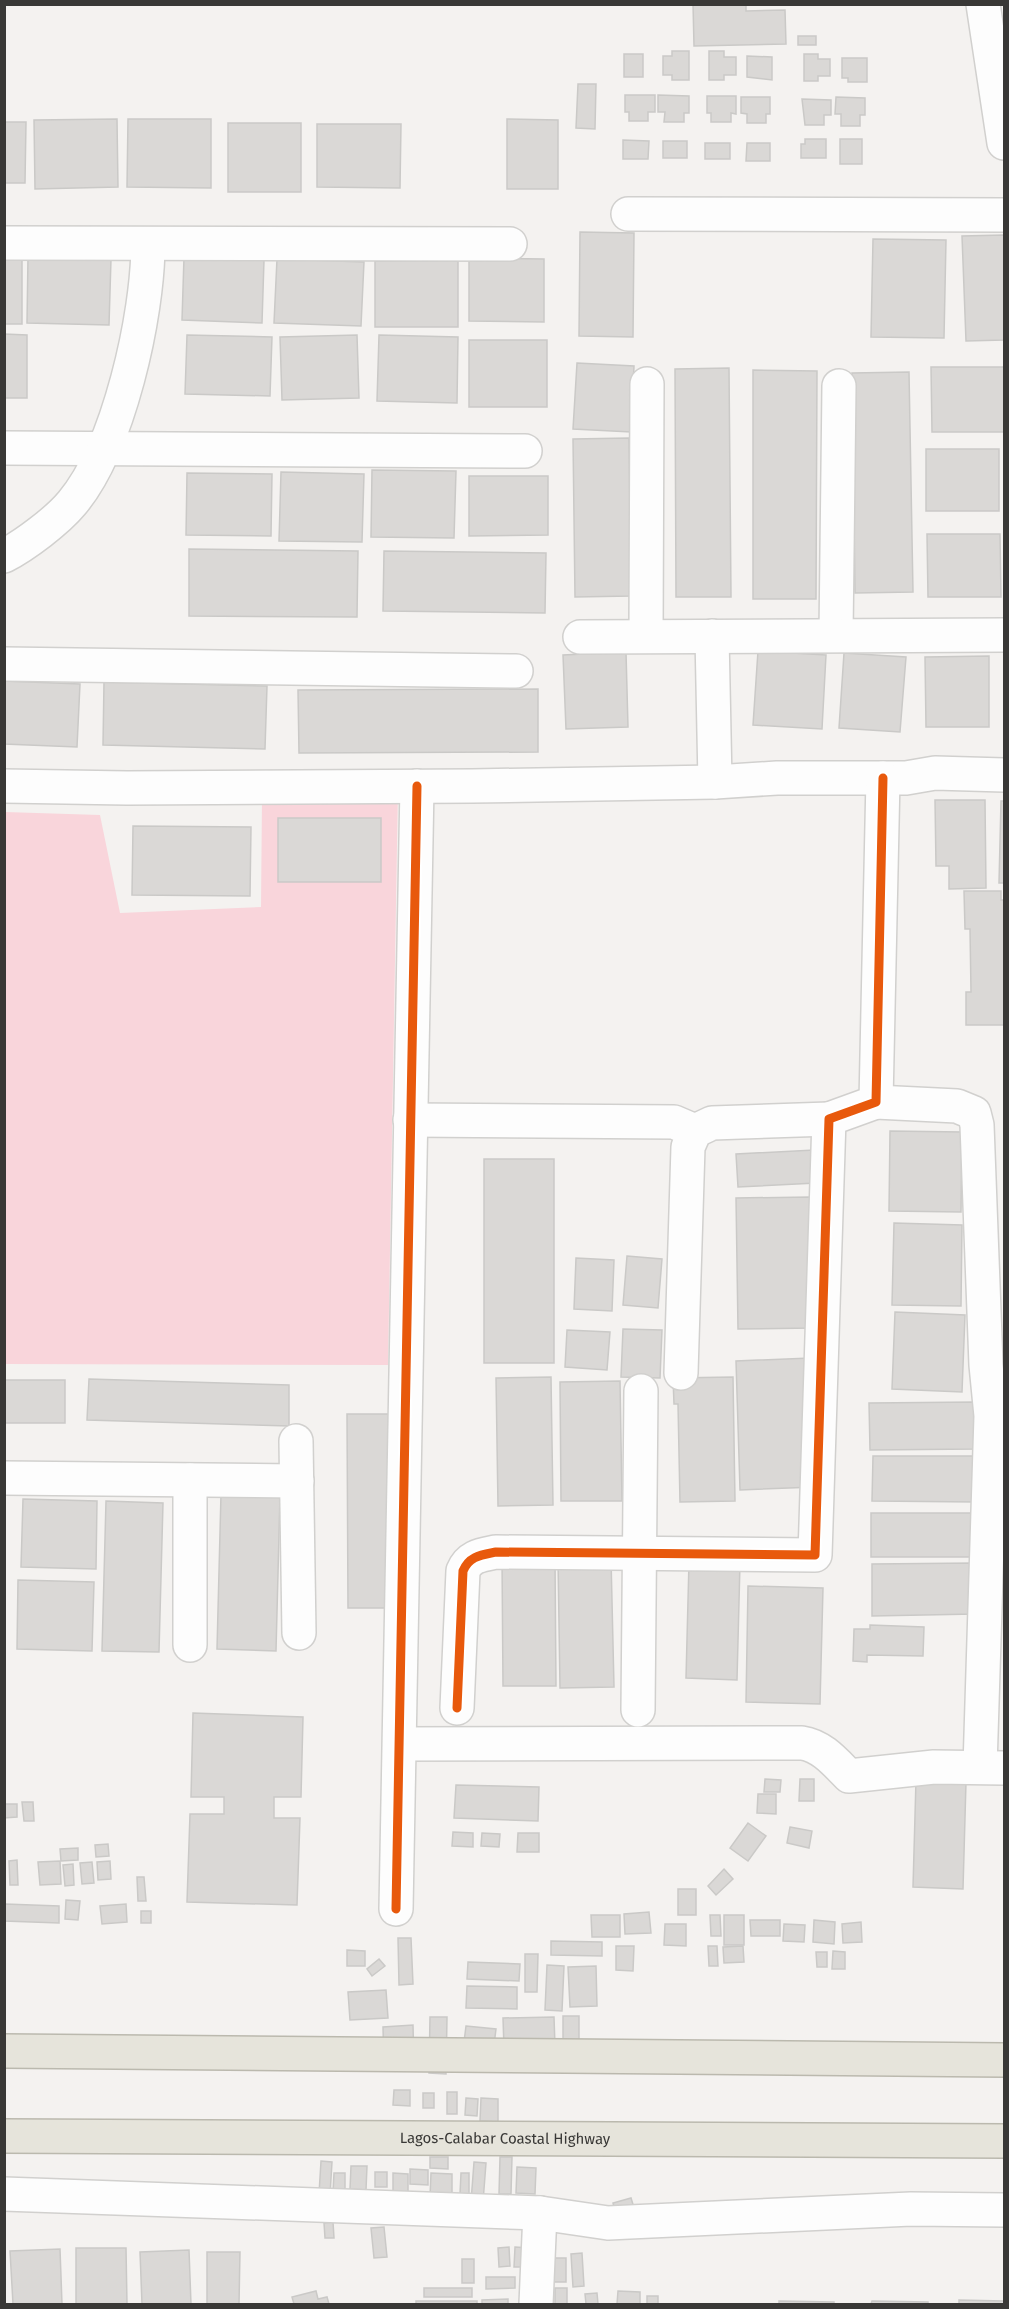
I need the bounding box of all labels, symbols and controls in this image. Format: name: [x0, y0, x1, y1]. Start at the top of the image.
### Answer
street label: Lagos-Calabar Coastal Highway: [400, 2129, 611, 2148]

